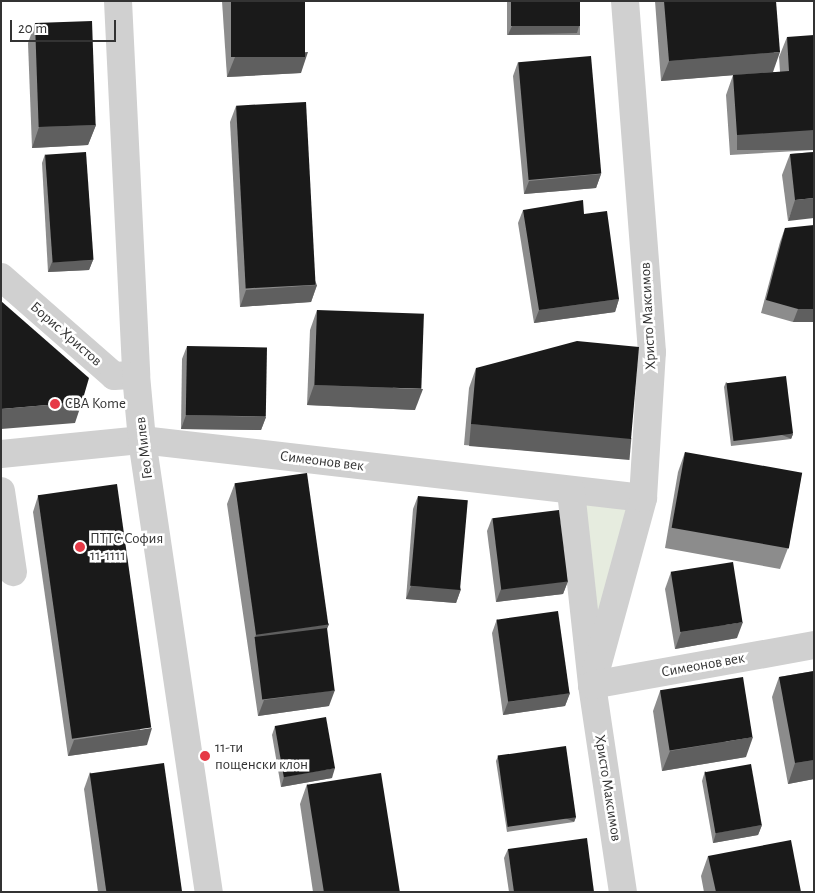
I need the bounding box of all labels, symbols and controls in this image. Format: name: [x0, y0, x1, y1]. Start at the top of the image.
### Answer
scale bar: [12, 10, 119, 42]
text: 20 m: [18, 21, 47, 36]
street label: Христо Максимов: [636, 262, 660, 370]
street label: Борис Христов: [26, 298, 106, 370]
place label: CBA Kome: [65, 395, 126, 413]
marker: CBA Kome: [49, 398, 61, 410]
street label: Гео Милев: [131, 416, 157, 480]
street label: Симеонов век: [279, 447, 365, 475]
place label: ПТТС София 11-1111: [90, 529, 163, 564]
marker: ПТТС София 11-1111: [74, 541, 86, 553]
street label: Симеонов век: [660, 649, 746, 681]
street label: Христо Максимов: [591, 733, 625, 843]
place label: 11-ти пощенски клон: [215, 738, 308, 773]
marker: 11-ти пощенски клон: [199, 750, 211, 762]

